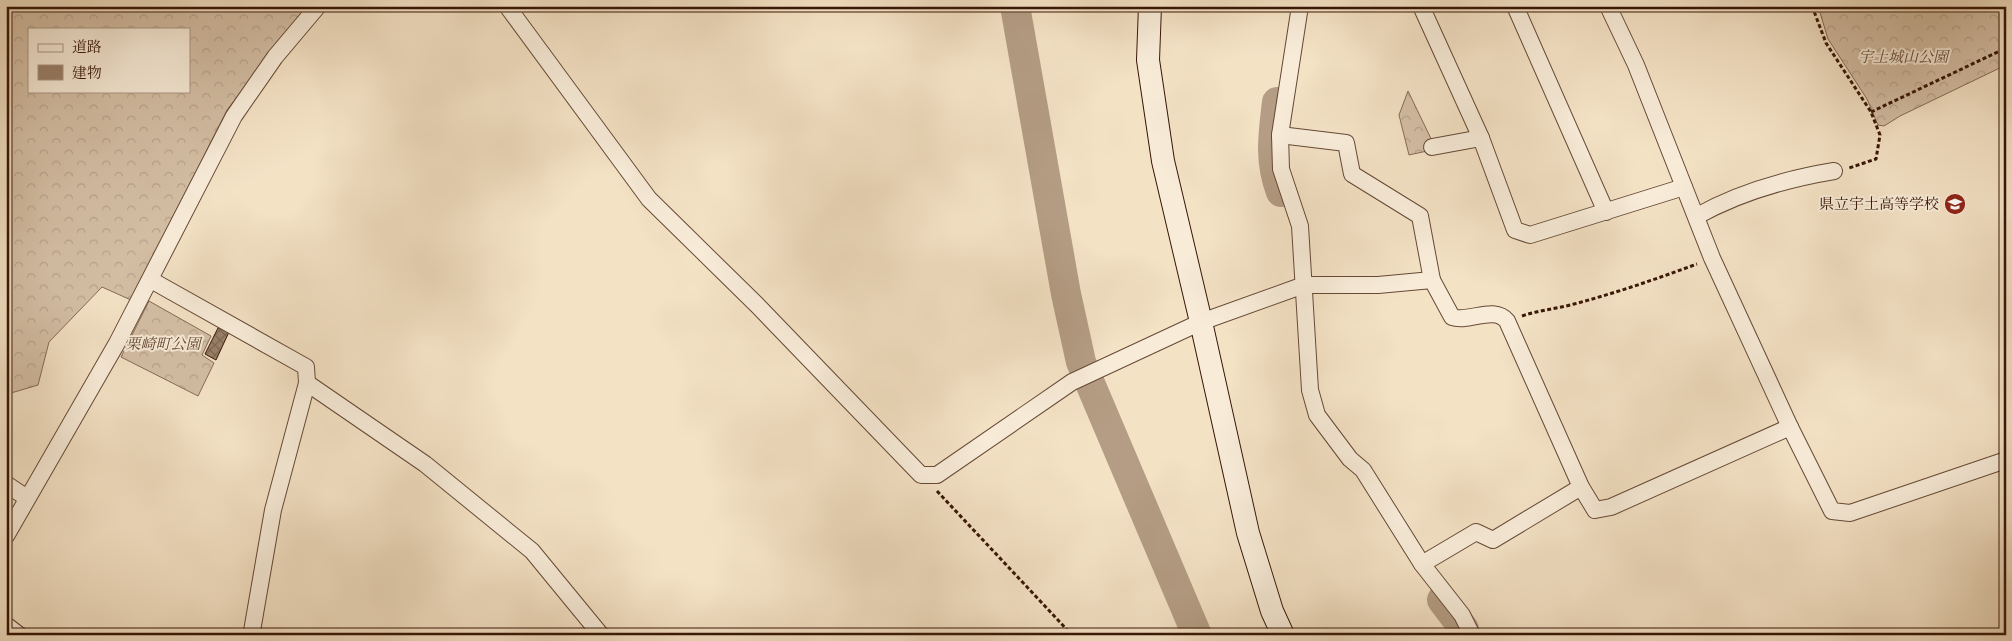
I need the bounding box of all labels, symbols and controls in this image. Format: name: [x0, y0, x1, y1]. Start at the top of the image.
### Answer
legend: [28, 28, 190, 92]
text: 道路: [72, 37, 102, 57]
park label: 宇土城山公園: [1858, 47, 1951, 67]
text: 建物: [72, 63, 102, 83]
school or university icon: 県立宇土高等学校: [1943, 192, 1967, 216]
place label: 県立宇土高等学校: [1819, 194, 1939, 214]
park label: 栗崎町公園: [125, 334, 203, 354]

